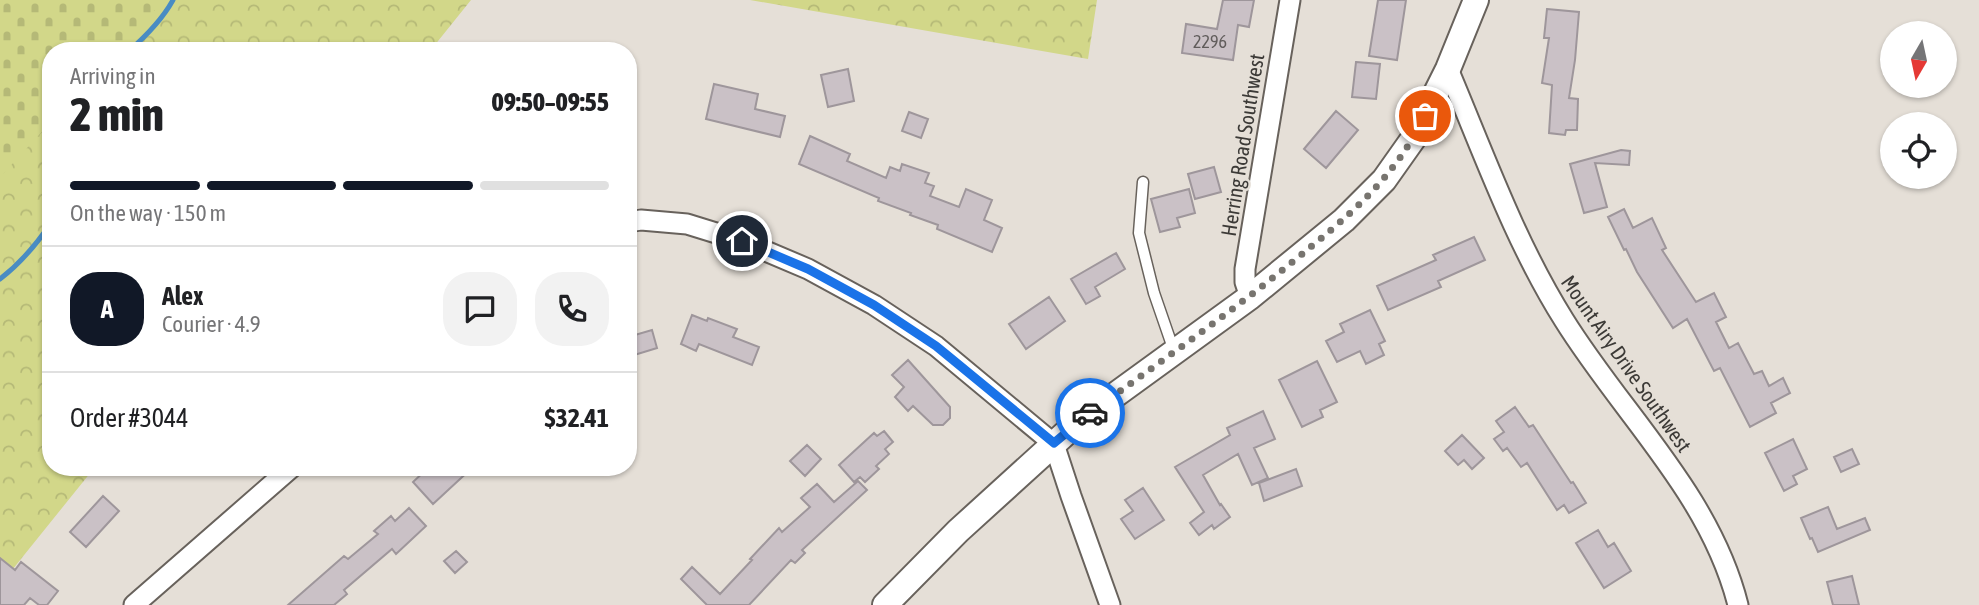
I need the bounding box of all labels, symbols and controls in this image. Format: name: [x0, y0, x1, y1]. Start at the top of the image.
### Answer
north arrow: [1880, 21, 1956, 98]
map controls: [1880, 21, 1957, 189]
house number: 2296: [1193, 31, 1227, 52]
street label: Herring Road Southwest: [1216, 52, 1268, 238]
text: Arriving in: [70, 63, 156, 89]
pin: [1395, 86, 1455, 146]
text: 09:50–09:55: [492, 87, 609, 117]
text: 2 min: [70, 88, 164, 141]
icon: bag: [1406, 97, 1444, 135]
button: locate: [1880, 112, 1957, 189]
text: On the way · 150 m: [70, 200, 226, 226]
pin: [712, 211, 772, 271]
icon: home: [723, 222, 761, 260]
street label: Mount Airy Drive Southwest: [1557, 271, 1697, 456]
button: chat: [443, 272, 517, 346]
button: phone: [535, 272, 609, 346]
text: Alex: [162, 281, 203, 311]
text: A: [101, 294, 113, 324]
text: Courier · 4.9: [162, 311, 261, 337]
courier: [1055, 378, 1125, 448]
icon: car: [1071, 394, 1109, 432]
text: Order #3044: [70, 403, 189, 433]
text: $32.41: [545, 403, 609, 433]

